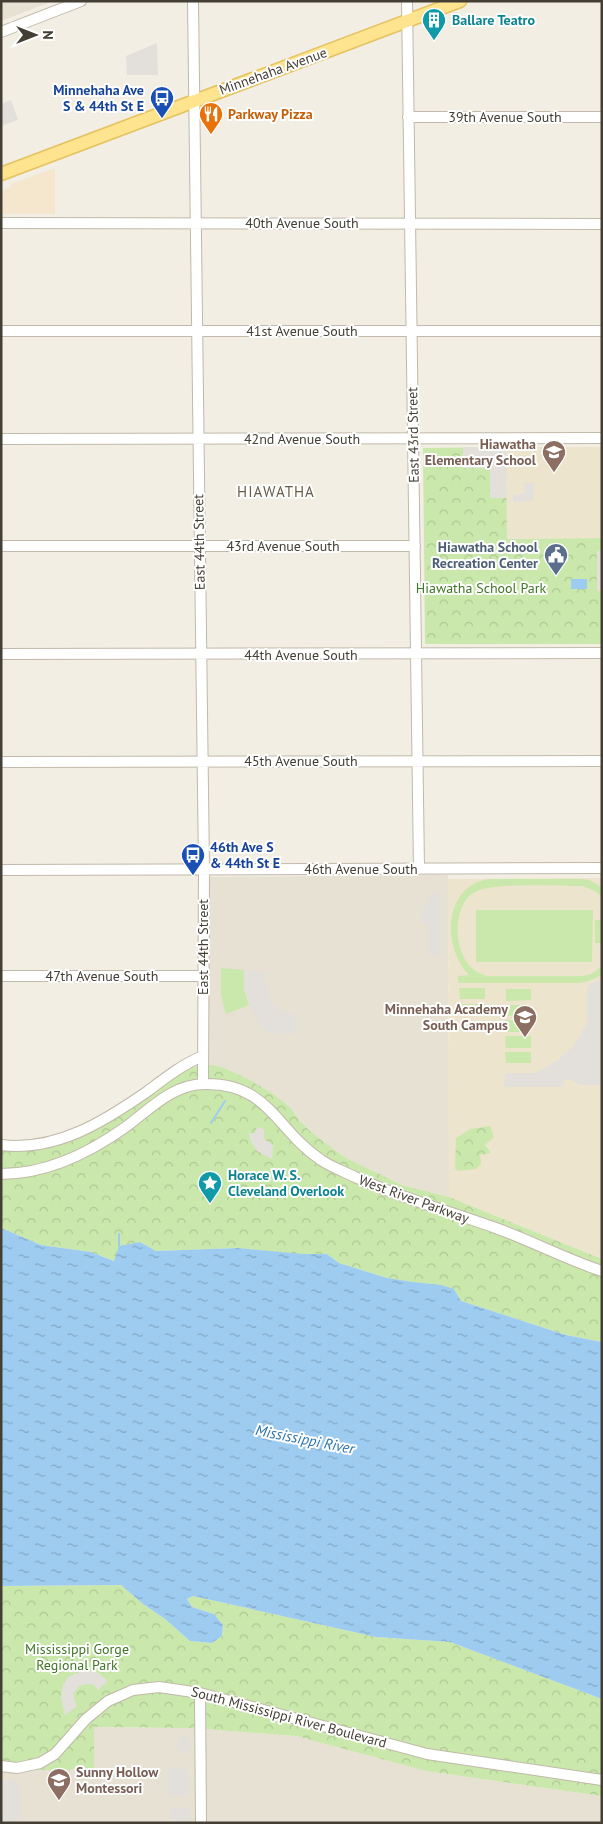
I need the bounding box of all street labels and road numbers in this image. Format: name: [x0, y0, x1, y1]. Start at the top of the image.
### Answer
street label: Minnehaha Avenue: [217, 43, 329, 99]
street label: 39th Avenue South: [448, 108, 562, 126]
street label: 40th Avenue South: [245, 214, 359, 232]
street label: 41st Avenue South: [246, 322, 358, 340]
street label: East 43rd Street: [403, 387, 423, 483]
street label: 42nd Avenue South: [244, 430, 360, 448]
street label: East 44th Street: [189, 494, 209, 590]
street label: 43rd Avenue South: [226, 537, 340, 555]
street label: 44th Avenue South: [244, 646, 358, 664]
street label: 45th Avenue South: [244, 752, 358, 770]
street label: 46th Avenue South: [304, 860, 418, 878]
street label: East 44th Street: [194, 899, 212, 995]
street label: 47th Avenue South: [46, 967, 158, 985]
street label: West River Parkway: [356, 1171, 472, 1228]
street label: South Mississippi River Boulevard: [189, 1682, 389, 1752]

